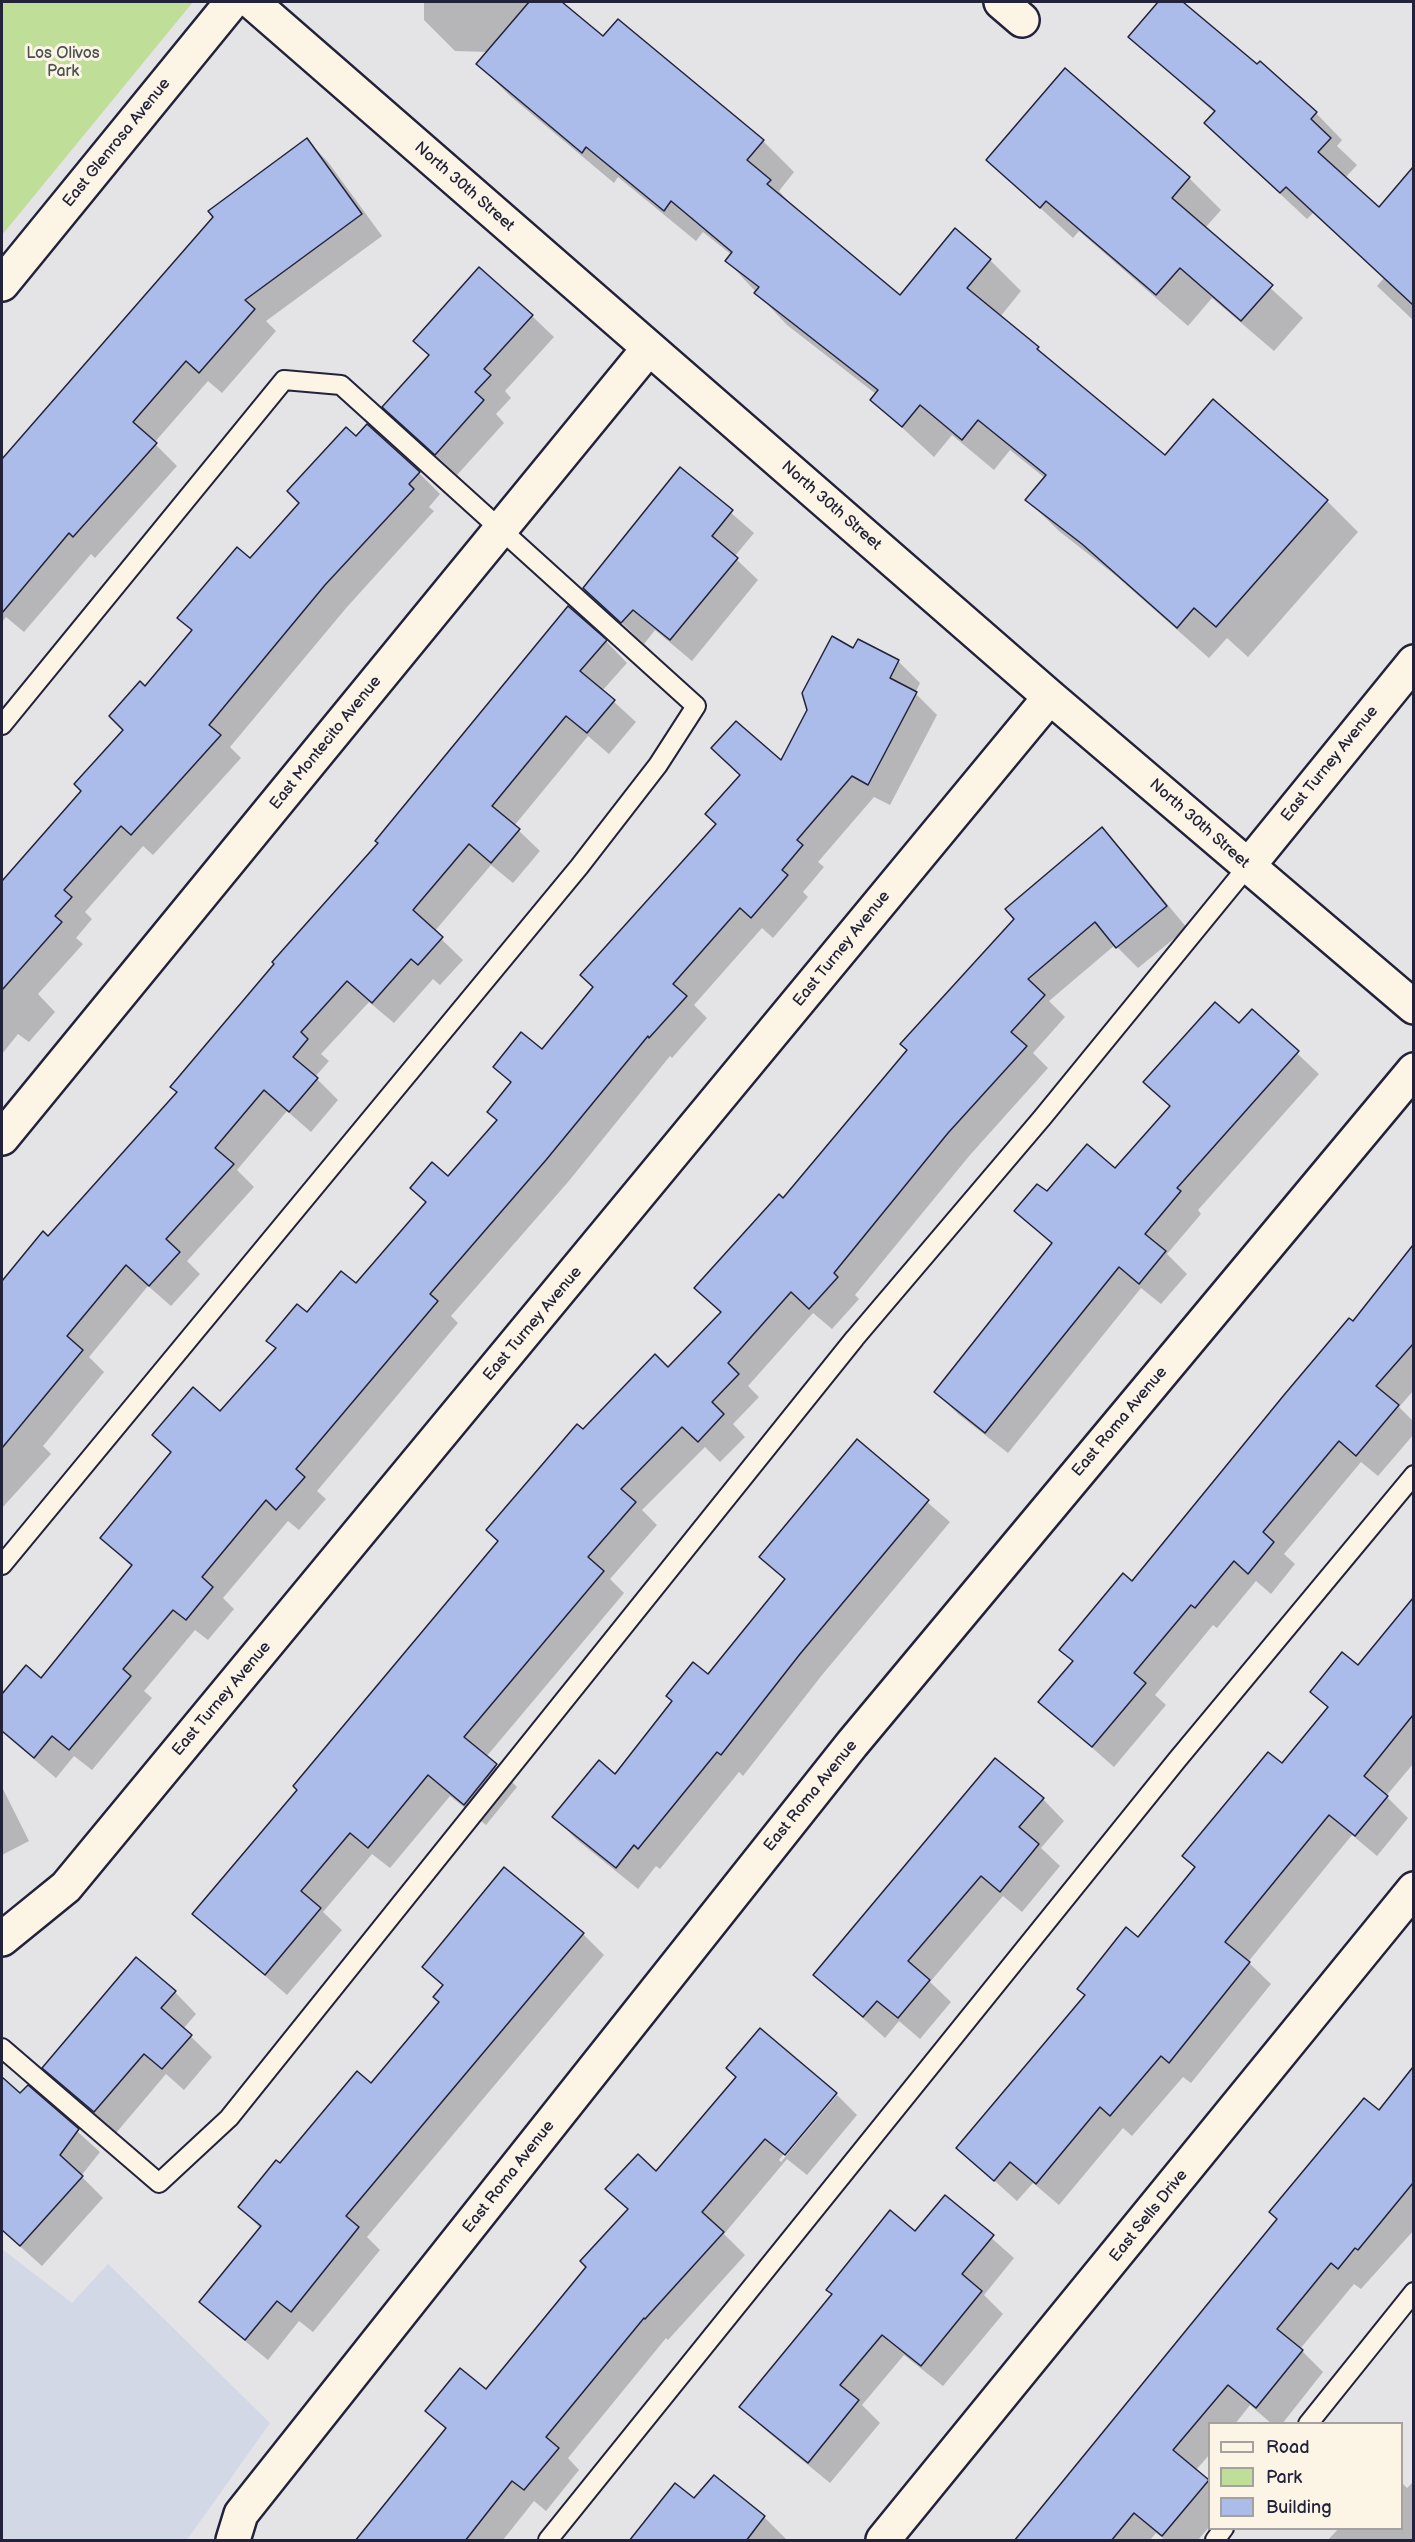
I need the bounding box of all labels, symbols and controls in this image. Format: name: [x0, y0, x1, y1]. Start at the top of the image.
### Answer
park label: Los Olivos Park: [26, 44, 100, 82]
street label: East Glenrosa Avenue: [59, 75, 175, 211]
street label: North 30th Street: [410, 138, 518, 236]
street label: North 30th Street: [777, 457, 885, 555]
street label: East Montecito Avenue: [266, 672, 386, 814]
street label: East Turney Avenue: [1277, 702, 1383, 826]
street label: North 30th Street: [1145, 775, 1253, 873]
street label: East Turney Avenue: [789, 887, 895, 1011]
street label: East Turney Avenue: [480, 1263, 586, 1385]
street label: East Roma Avenue: [1068, 1363, 1172, 1481]
street label: East Turney Avenue: [169, 1638, 275, 1760]
street label: East Roma Avenue: [760, 1737, 862, 1855]
street label: East Roma Avenue: [459, 2117, 559, 2237]
street label: East Sells Drive: [1106, 2166, 1192, 2266]
legend: [1208, 2422, 1403, 2530]
text: Road: [1266, 2437, 1310, 2458]
text: Park: [1266, 2467, 1302, 2488]
text: Building: [1266, 2497, 1332, 2518]

